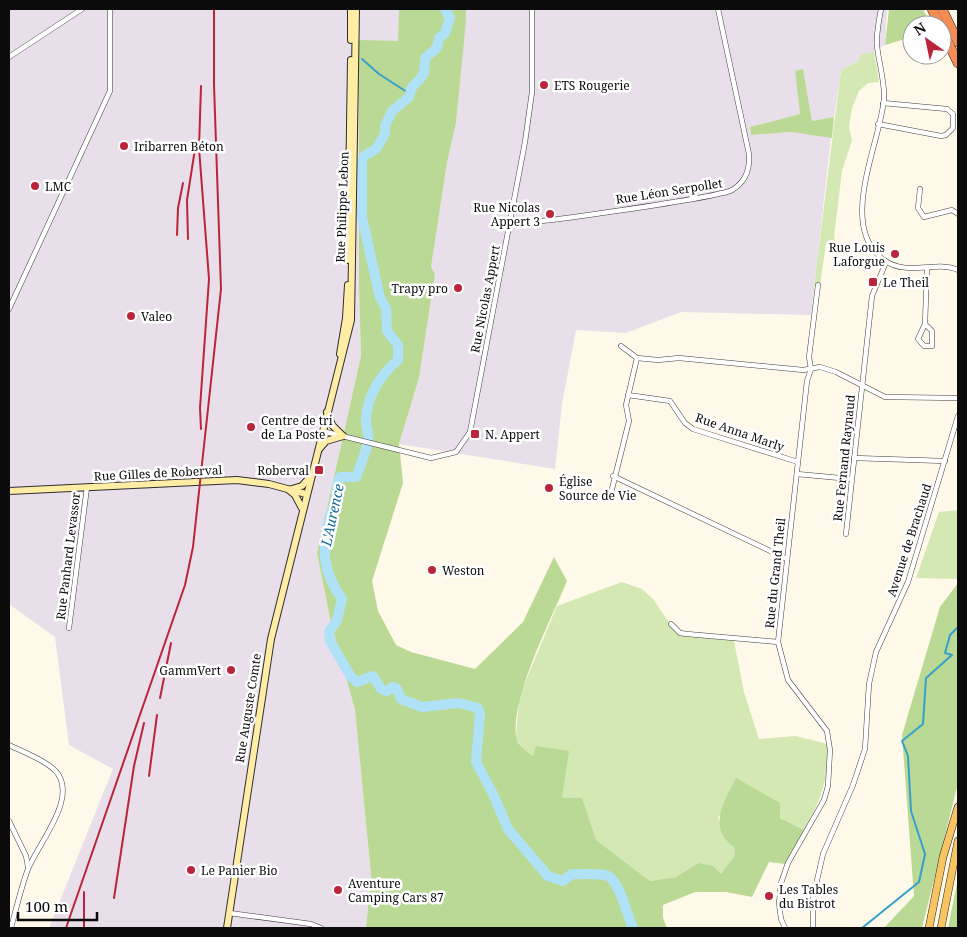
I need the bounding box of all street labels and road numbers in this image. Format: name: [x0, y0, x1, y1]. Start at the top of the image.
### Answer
street label: Rue Philippe Lebon: [332, 151, 352, 263]
street label: Rue Léon Serpollet: [614, 174, 724, 208]
street label: Rue Nicolas Appert: [466, 244, 504, 354]
street label: Rue Fernand Raynaud: [829, 393, 859, 522]
street label: Rue Anna Marly: [693, 409, 787, 455]
street label: Rue Gilles de Roberval: [93, 461, 223, 485]
street label: Avenue de Brachaud: [883, 481, 936, 599]
street label: Rue Panhard Levassor: [52, 491, 84, 621]
street label: Rue du Grand Theil: [761, 517, 789, 629]
street label: Rue Auguste Comte: [231, 652, 265, 764]

